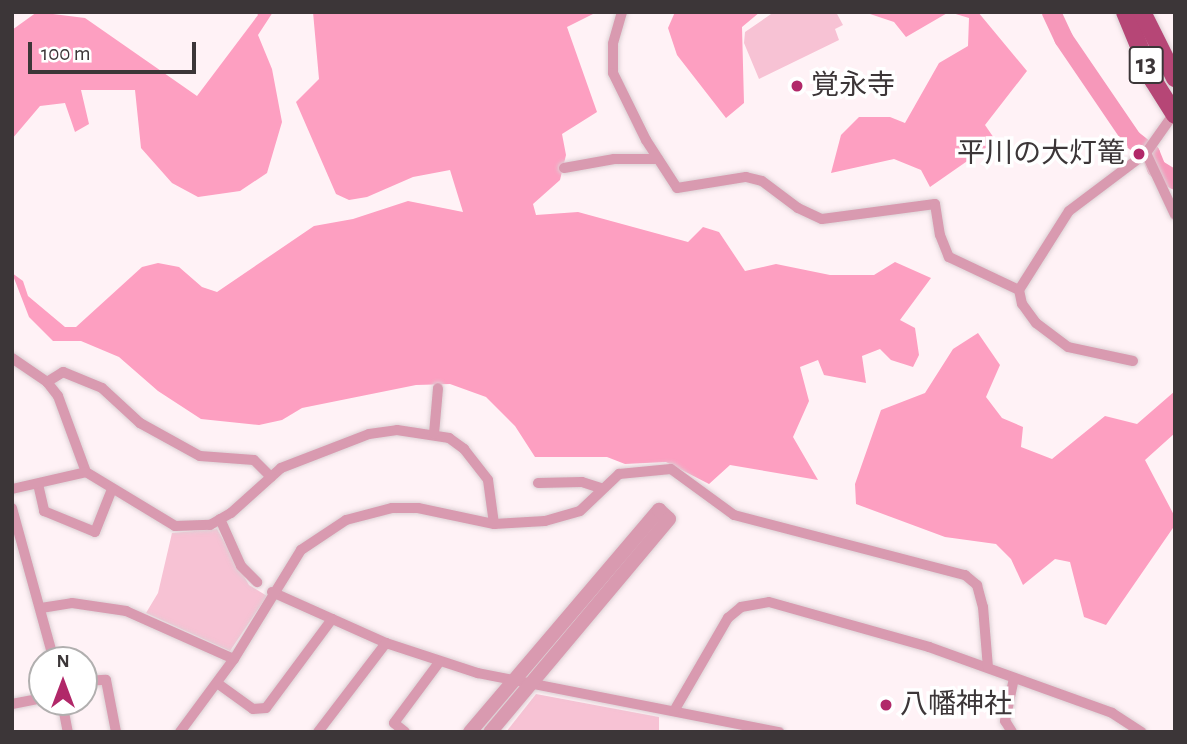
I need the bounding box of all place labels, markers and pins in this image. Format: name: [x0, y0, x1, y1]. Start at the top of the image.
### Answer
place label: 覚永寺: [811, 69, 895, 103]
marker: 覚永寺: [789, 78, 805, 94]
place label: 平川の大灯篭: [957, 137, 1125, 171]
marker: 平川の大灯篭: [1131, 146, 1147, 162]
place label: 八幡神社: [900, 688, 1012, 722]
marker: 八幡神社: [878, 697, 894, 713]

